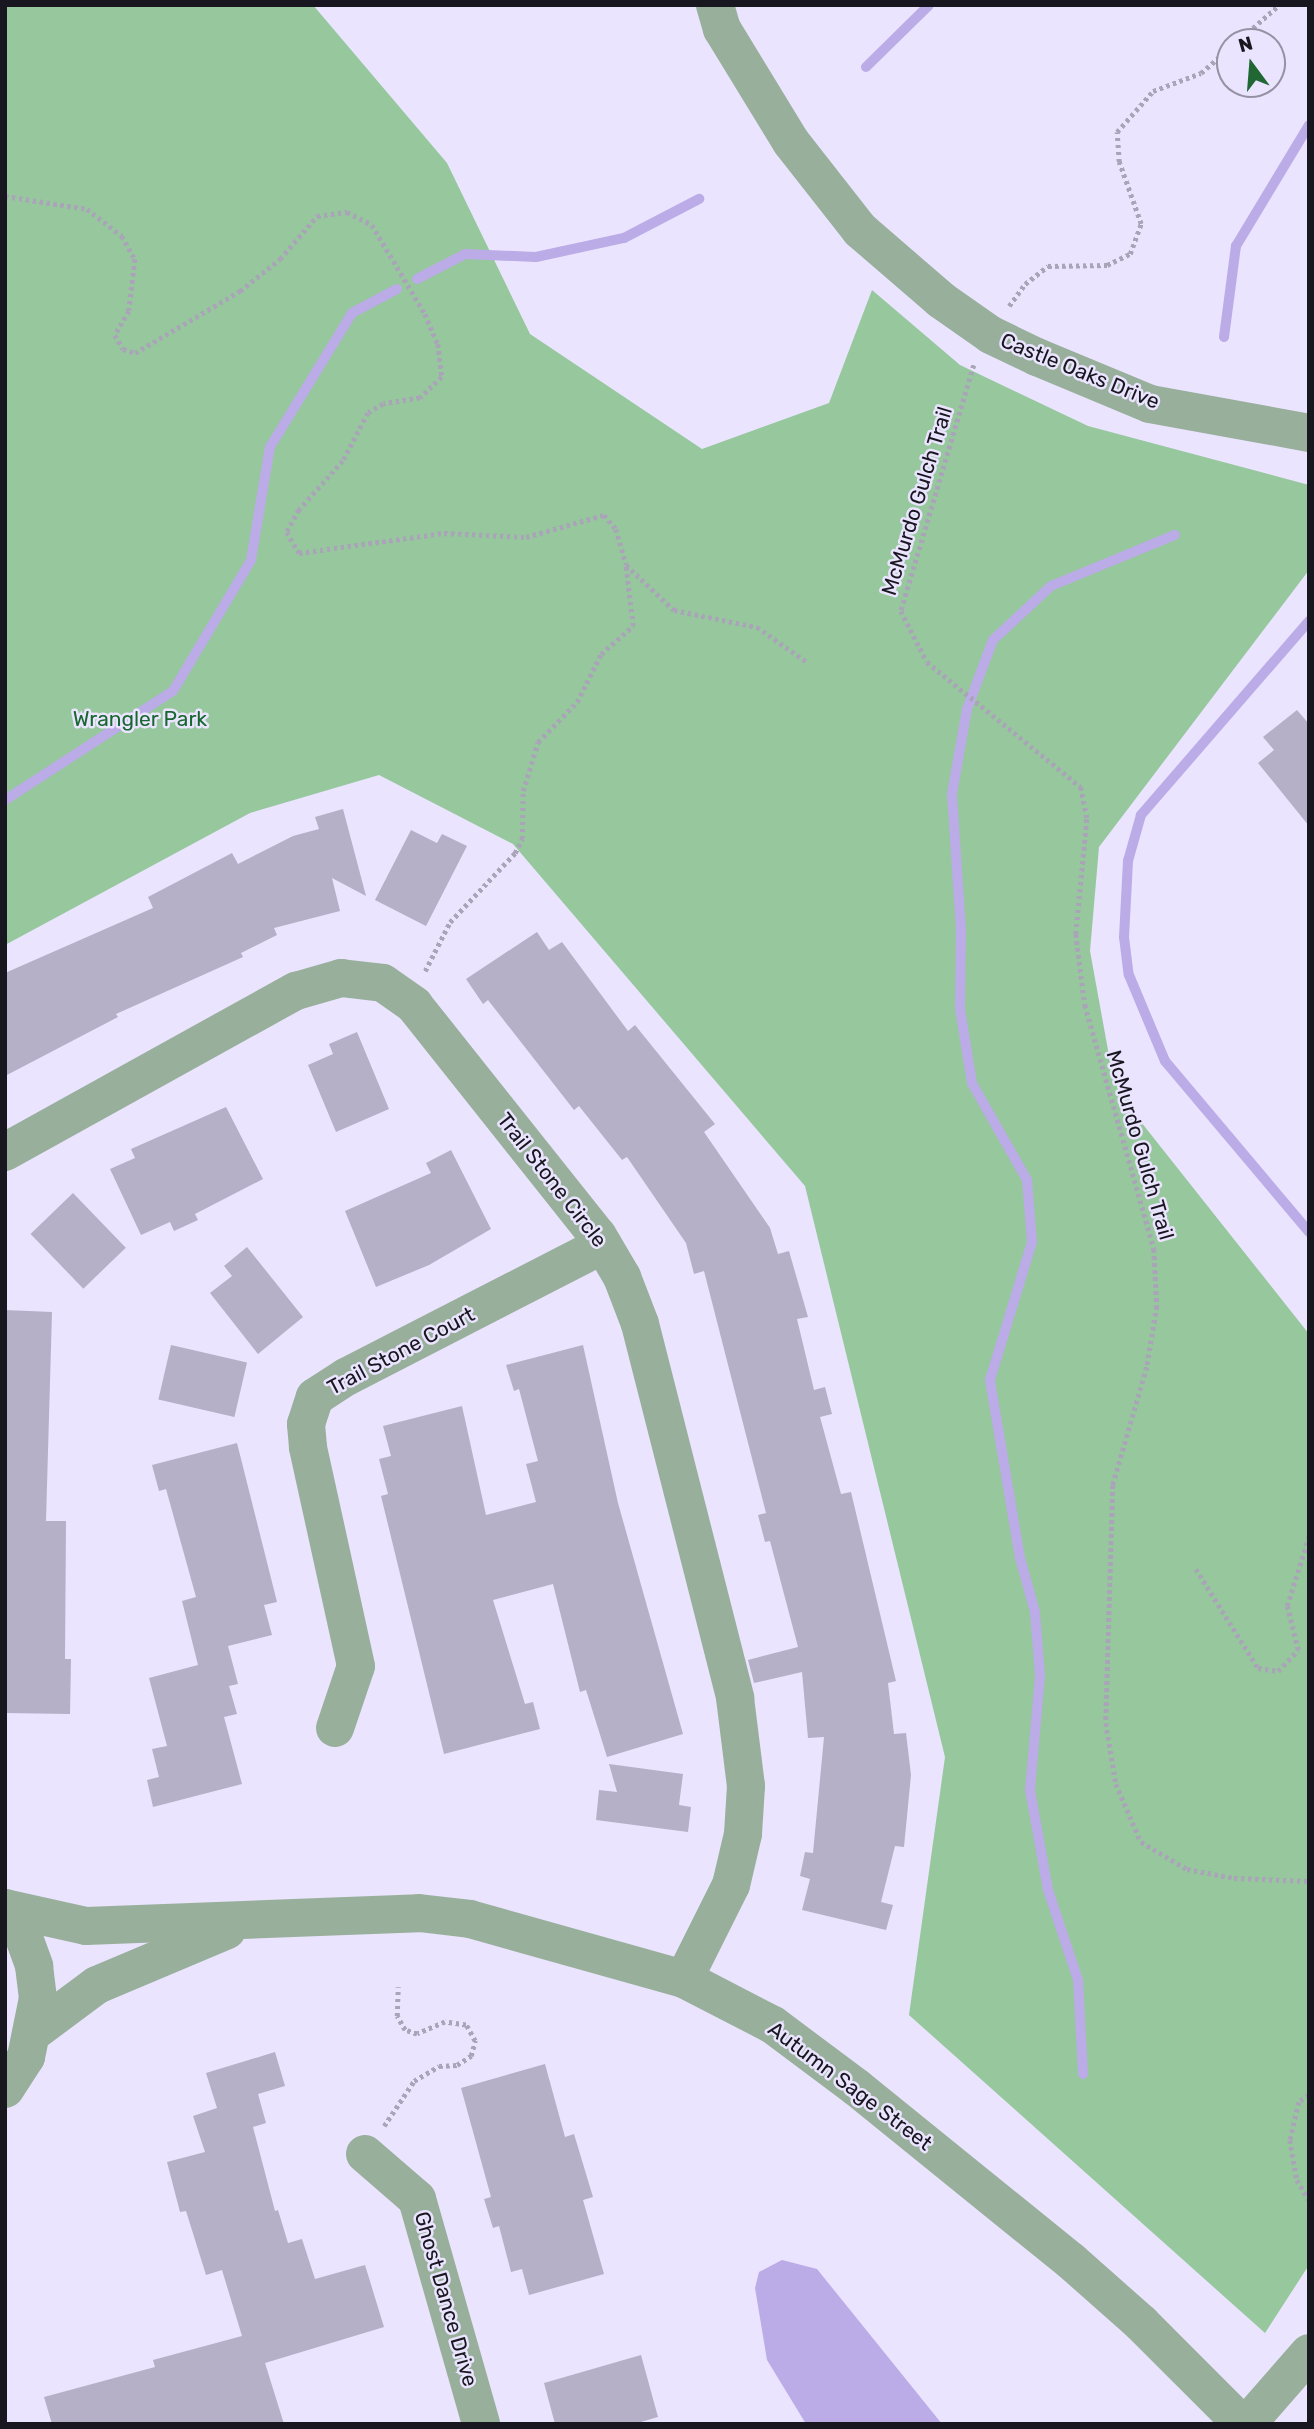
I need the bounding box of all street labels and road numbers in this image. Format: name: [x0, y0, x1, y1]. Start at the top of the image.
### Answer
street label: Castle Oaks Drive: [997, 328, 1163, 414]
street label: McMurdo Gulch Trail: [876, 403, 958, 599]
street label: McMurdo Gulch Trail: [1101, 1047, 1179, 1243]
street label: Trail Stone Circle: [492, 1108, 612, 1252]
street label: Trail Stone Court: [323, 1302, 479, 1400]
street label: Autumn Sage Street: [763, 2016, 937, 2156]
street label: Ghost Dance Drive: [409, 2209, 483, 2389]

